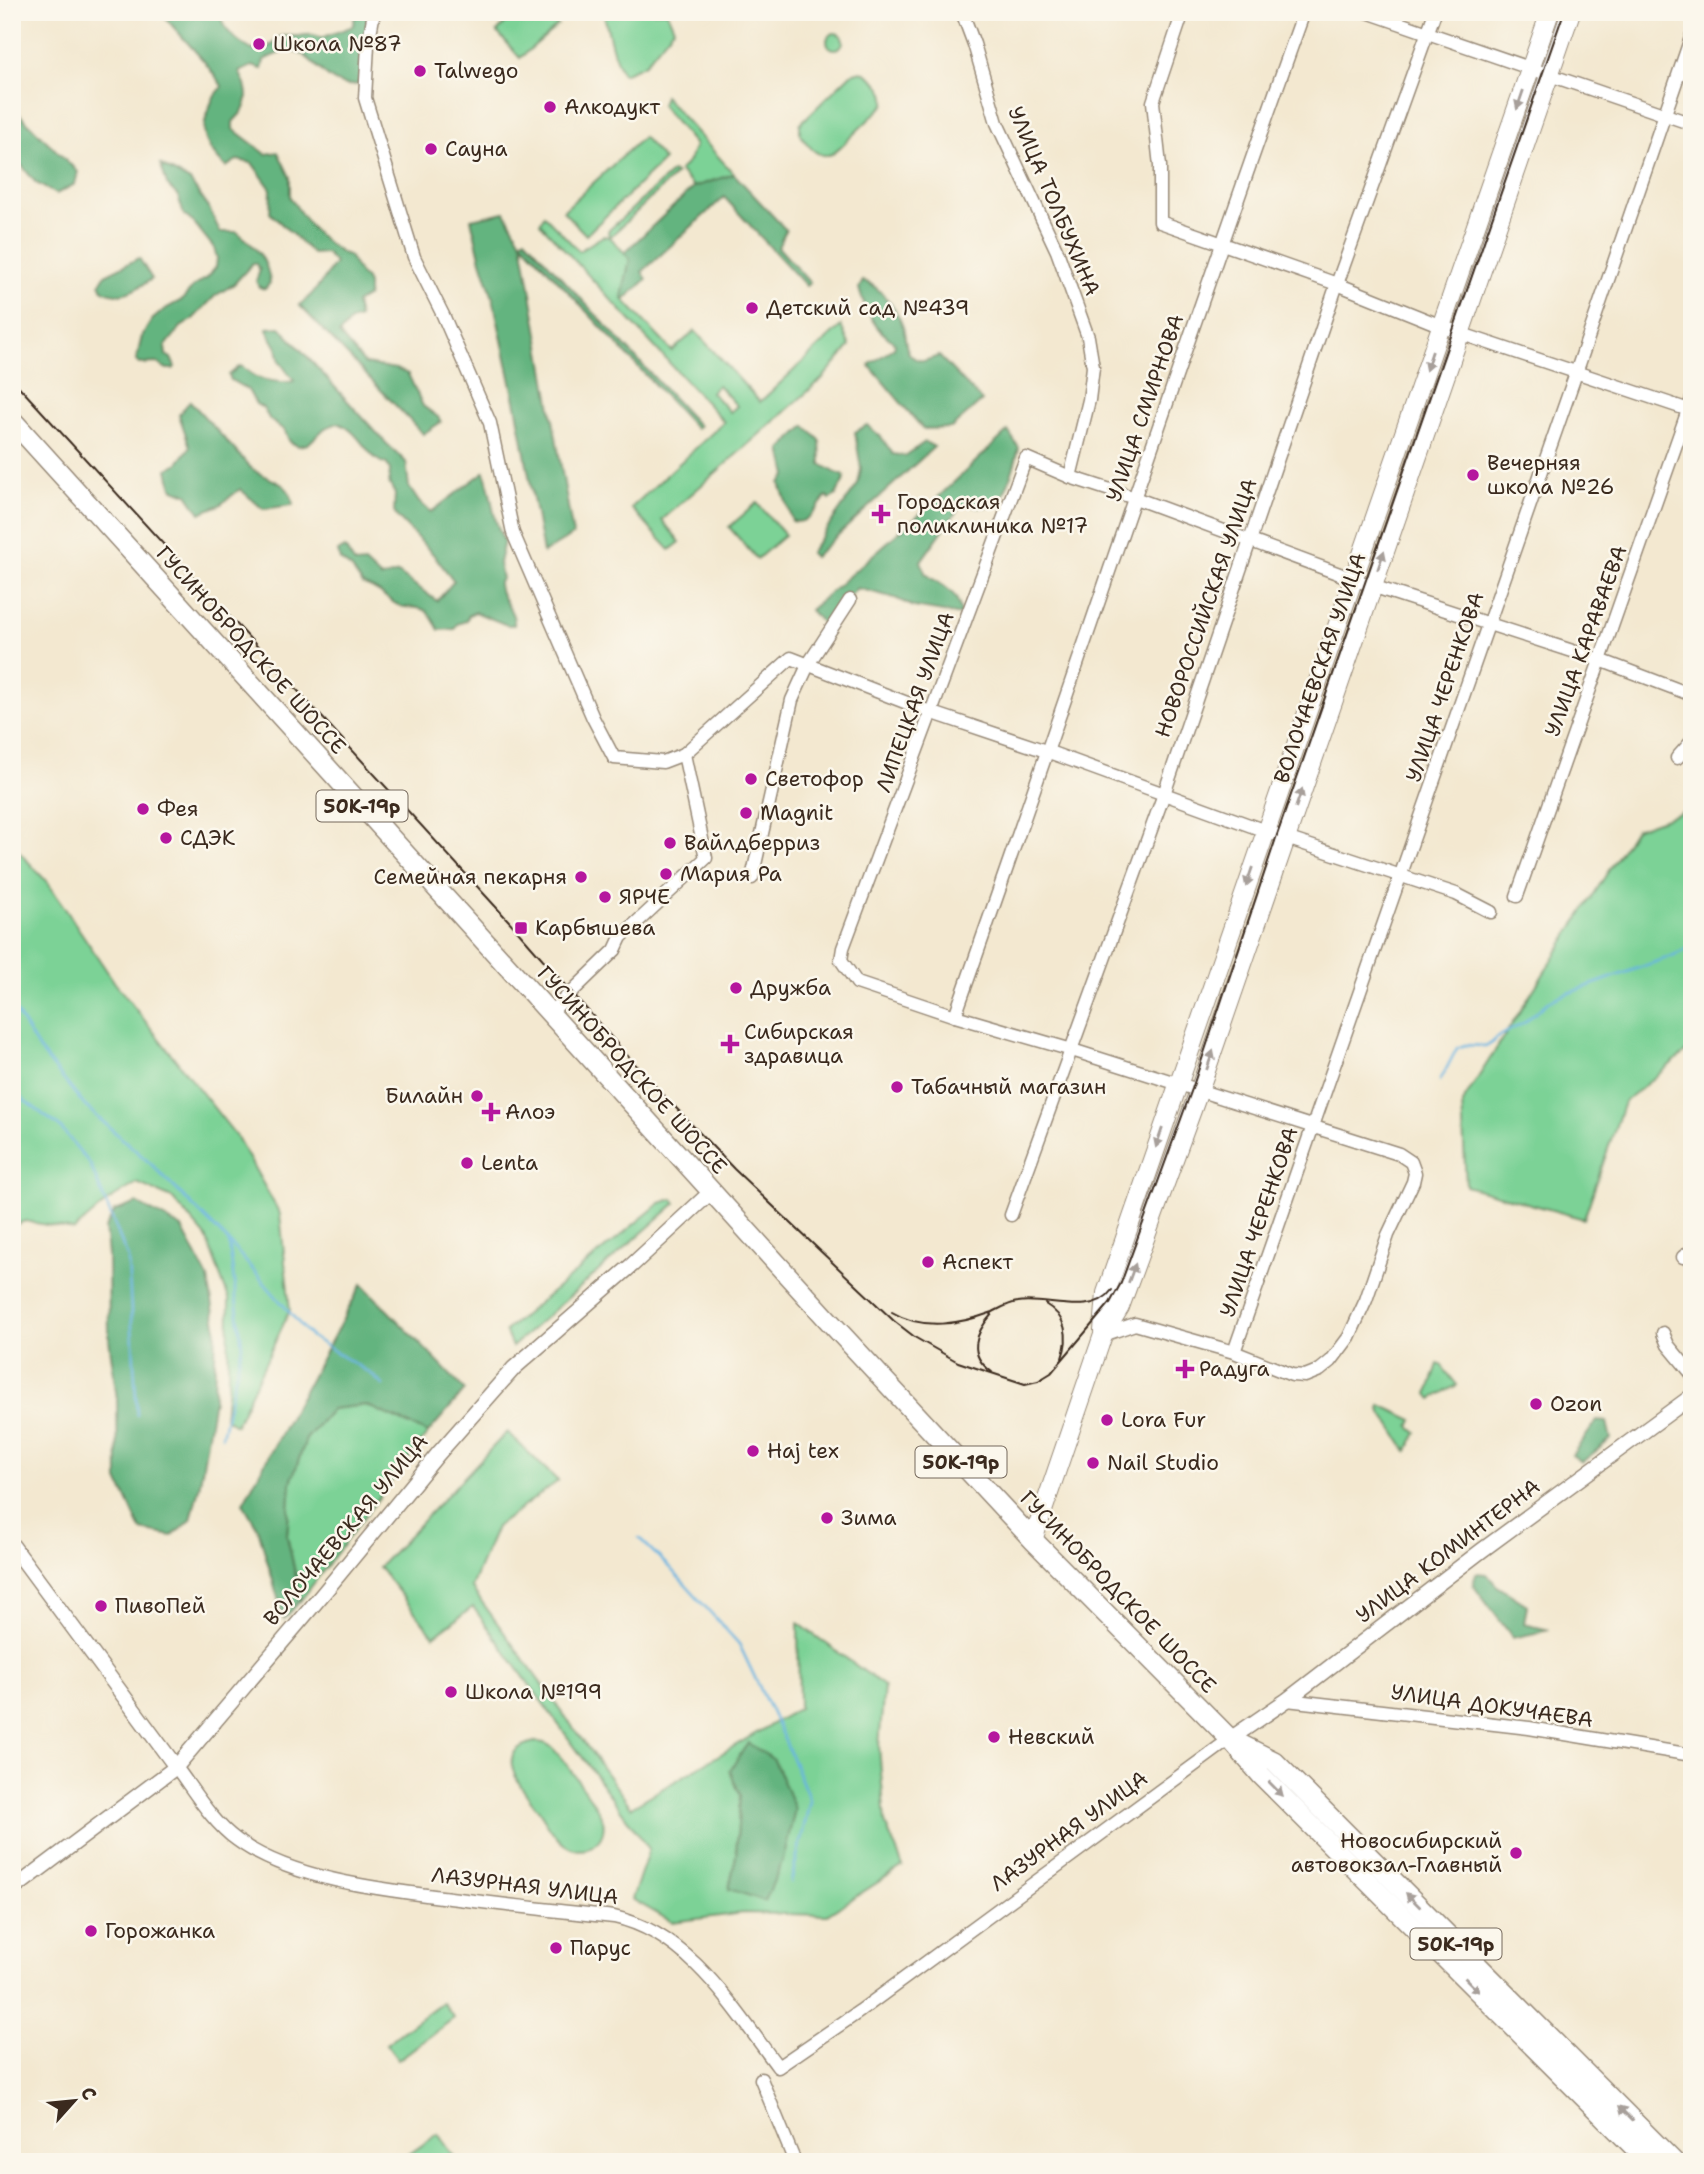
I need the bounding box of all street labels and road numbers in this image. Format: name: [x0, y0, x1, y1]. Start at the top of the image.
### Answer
street label: УЛИЦА ТОЛБУХИНА: [1001, 102, 1107, 300]
street label: УЛИЦА СМИРНОВА: [1100, 310, 1190, 506]
street label: НОВОРОССИЙСКАЯ УЛИЦА: [1148, 475, 1264, 741]
street label: ГУСИНОБРОДСКОЕ ШОССЕ: [150, 540, 352, 760]
street label: УЛИЦА КАРАВАЕВА: [1538, 542, 1634, 740]
street label: ВОЛОЧАЕВСКАЯ УЛИЦА: [1267, 549, 1373, 787]
street label: УЛИЦА ЧЕРЕНКОВА: [1399, 588, 1491, 786]
street label: ЛИПЕЦКАЯ УЛИЦА: [869, 608, 961, 796]
road number: 50К-19р: [316, 790, 408, 821]
street label: ГУСИНОБРОДСКОЕ ШОССЕ: [531, 960, 733, 1180]
street label: УЛИЦА ЧЕРЕНКОВА: [1213, 1123, 1305, 1321]
street label: ВОЛОЧАЕВСКАЯ УЛИЦА: [258, 1428, 434, 1632]
road number: 50К-19р: [916, 1446, 1006, 1478]
street label: УЛИЦА КОМИНТЕРНА: [1350, 1473, 1546, 1629]
street label: ГУСИНОБРОДСКОЕ ШОССЕ: [1014, 1485, 1222, 1699]
street label: УЛИЦА ДОКУЧАЕВА: [1389, 1678, 1595, 1734]
street label: ЛАЗУРНАЯ УЛИЦА: [985, 1764, 1153, 1898]
street label: ЛАЗУРНАЯ УЛИЦА: [430, 1861, 620, 1911]
road number: 50К-19р: [1410, 1928, 1502, 1960]

